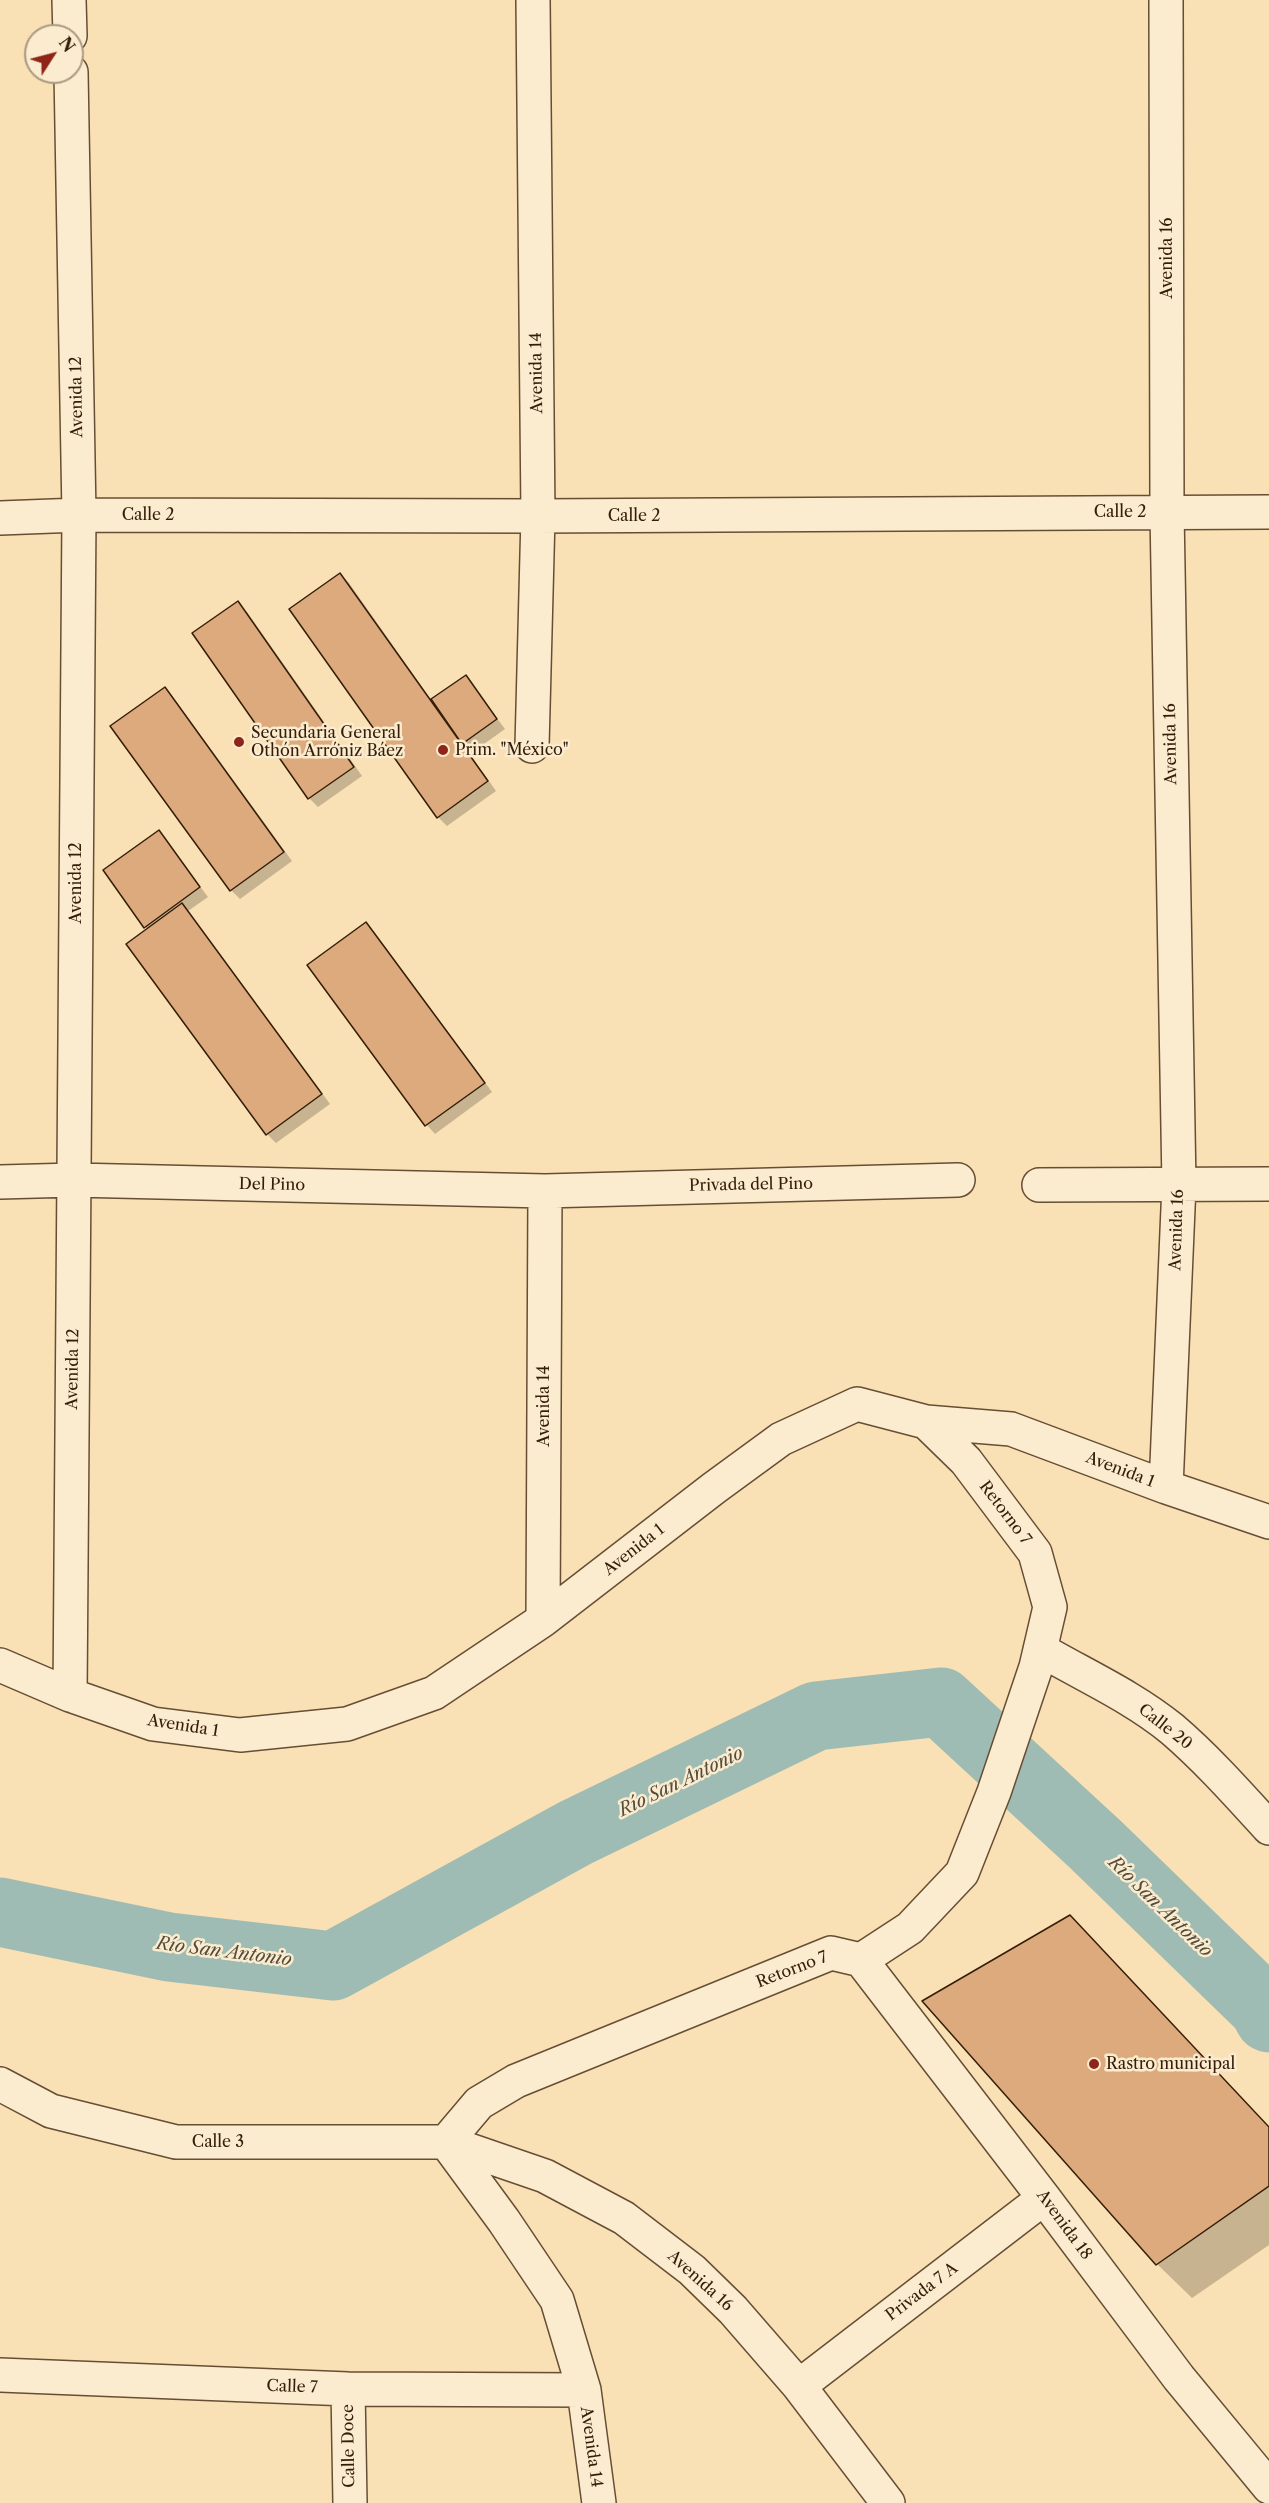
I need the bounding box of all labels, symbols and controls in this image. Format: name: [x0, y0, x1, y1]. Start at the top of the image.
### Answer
north arrow: [24, 24, 84, 84]
text: N: [55, 33, 79, 56]
street label: Avenida 16: [1157, 217, 1177, 299]
street label: Avenida 14: [527, 332, 547, 414]
street label: Avenida 12: [67, 356, 87, 438]
street label: Calle 2: [1094, 502, 1146, 522]
street label: Calle 2: [122, 505, 174, 525]
street label: Calle 2: [608, 506, 660, 526]
street label: Avenida 16: [1161, 703, 1181, 785]
place label: Secundaria General Othón Arróniz Báez: [251, 723, 403, 761]
marker: Secundaria General Othón Arróniz Báez: [232, 735, 246, 749]
place label: Prim. "México": [455, 740, 569, 760]
marker: Prim. "México": [436, 743, 450, 757]
street label: Avenida 12: [66, 842, 86, 924]
street label: Privada del Pino: [689, 1174, 813, 1196]
street label: Del Pino: [239, 1175, 305, 1195]
street label: Avenida 16: [1166, 1189, 1188, 1271]
street label: Avenida 12: [63, 1328, 83, 1410]
street label: Avenida 14: [534, 1365, 554, 1447]
street label: Avenida 1: [1083, 1448, 1157, 1492]
street label: Retorno 7: [975, 1477, 1035, 1549]
street label: Avenida 1: [600, 1520, 668, 1580]
street label: Calle 20: [1134, 1700, 1196, 1754]
street label: Avenida 1: [146, 1711, 220, 1741]
water label: Río San Antonio: [615, 1742, 747, 1822]
water label: Río San Antonio: [1104, 1852, 1216, 1962]
water label: Río San Antonio: [155, 1933, 293, 1971]
street label: Retorno 7: [754, 1948, 830, 1992]
place label: Rastro municipal: [1106, 2054, 1235, 2074]
marker: Rastro municipal: [1087, 2057, 1101, 2071]
street label: Calle 3: [192, 2132, 244, 2152]
street label: Avenida 18: [1032, 2186, 1096, 2264]
street label: Avenida 16: [663, 2247, 737, 2315]
street label: Privada 7 A: [882, 2259, 962, 2325]
street label: Calle 7: [266, 2377, 318, 2397]
street label: Calle Doce: [339, 2404, 359, 2488]
street label: Avenida 14: [576, 2405, 606, 2489]

